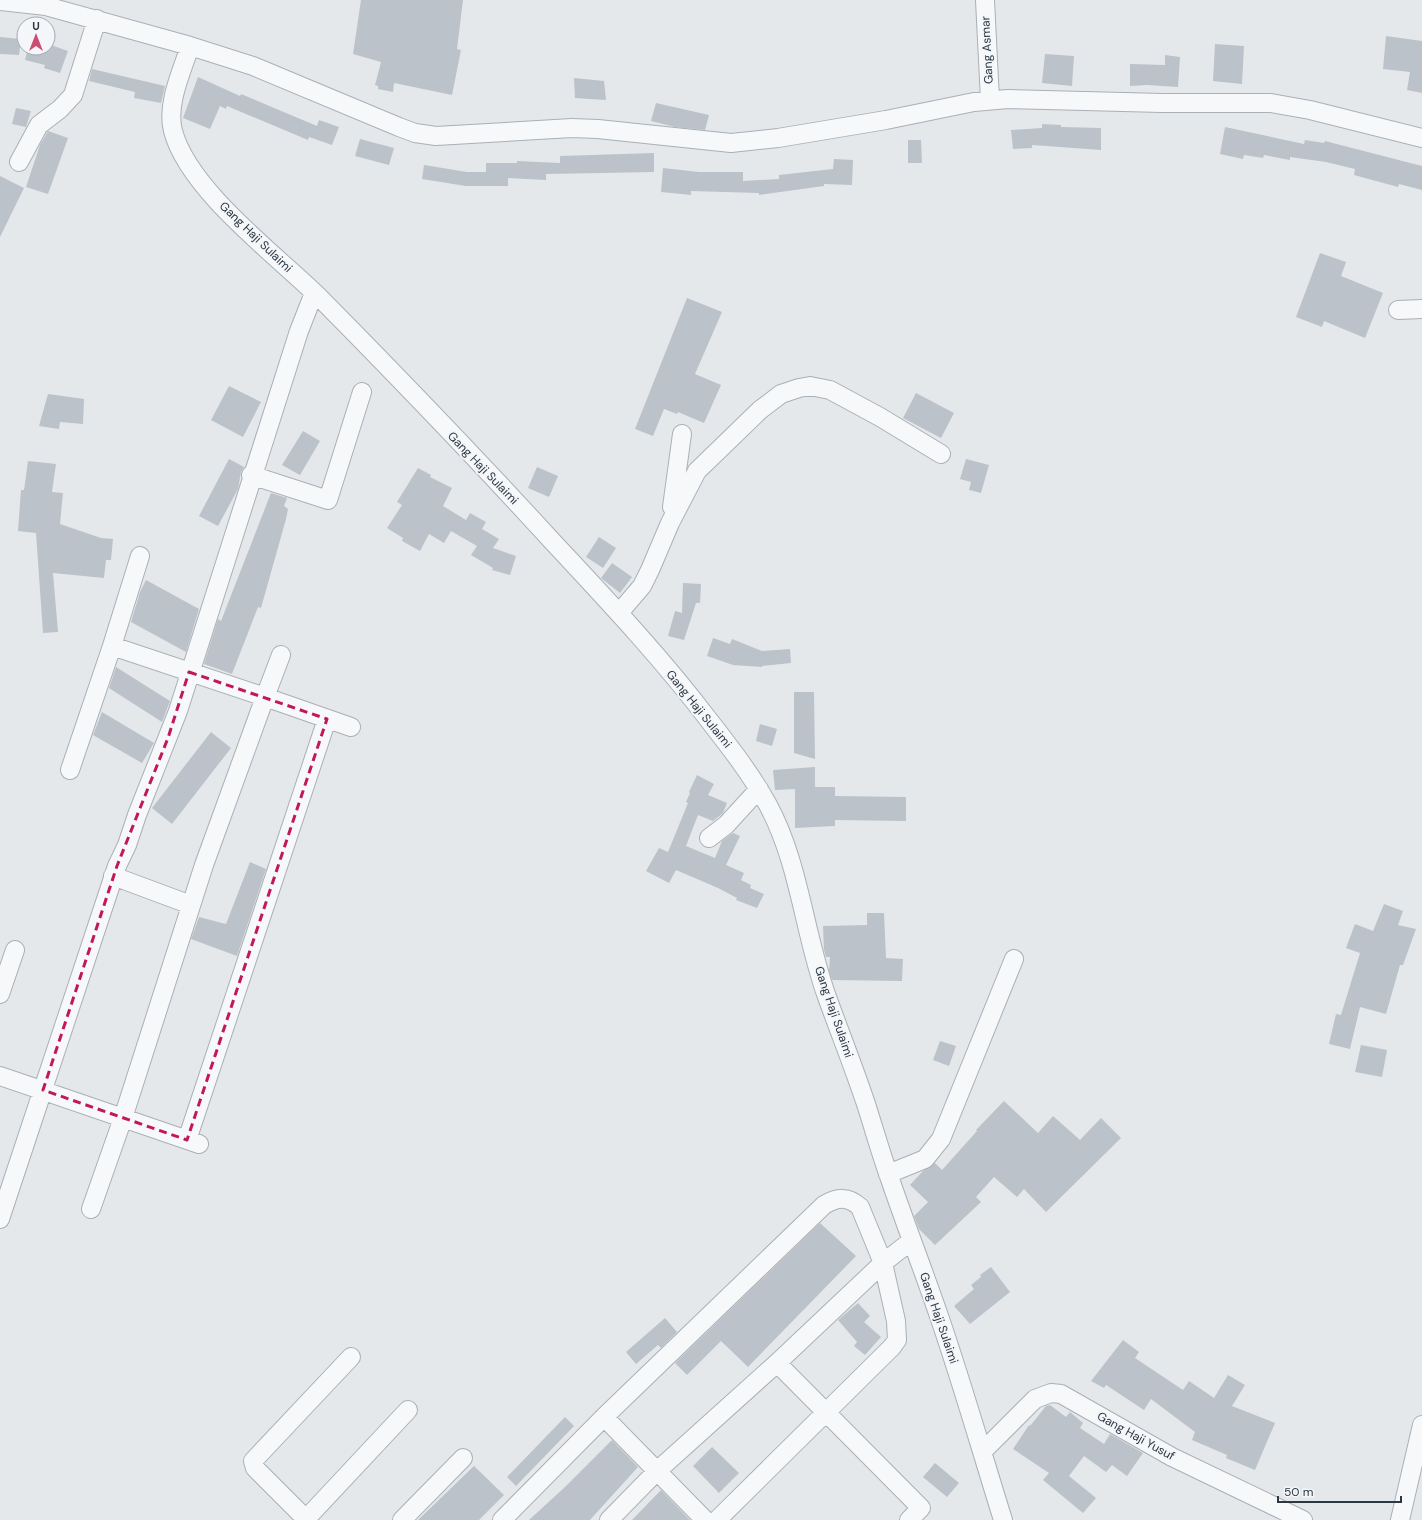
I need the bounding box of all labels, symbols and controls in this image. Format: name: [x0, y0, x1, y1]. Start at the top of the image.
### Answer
street label: Gang Asmar: [977, 15, 997, 84]
north arrow: [16, 16, 56, 56]
text: U: [32, 19, 40, 33]
street label: Gang Haji Sulaimi: [216, 198, 296, 276]
street label: Gang Haji Sulaimi: [444, 428, 522, 508]
street label: Gang Haji Sulaimi: [663, 667, 735, 751]
street label: Gang Haji Sulaimi: [811, 964, 857, 1060]
street label: Gang Haji Sulaimi: [916, 1270, 962, 1366]
street label: Gang Haji Yusuf: [1094, 1408, 1178, 1464]
scale bar: [1278, 1478, 1401, 1504]
text: 50 m: [1284, 1484, 1313, 1500]

